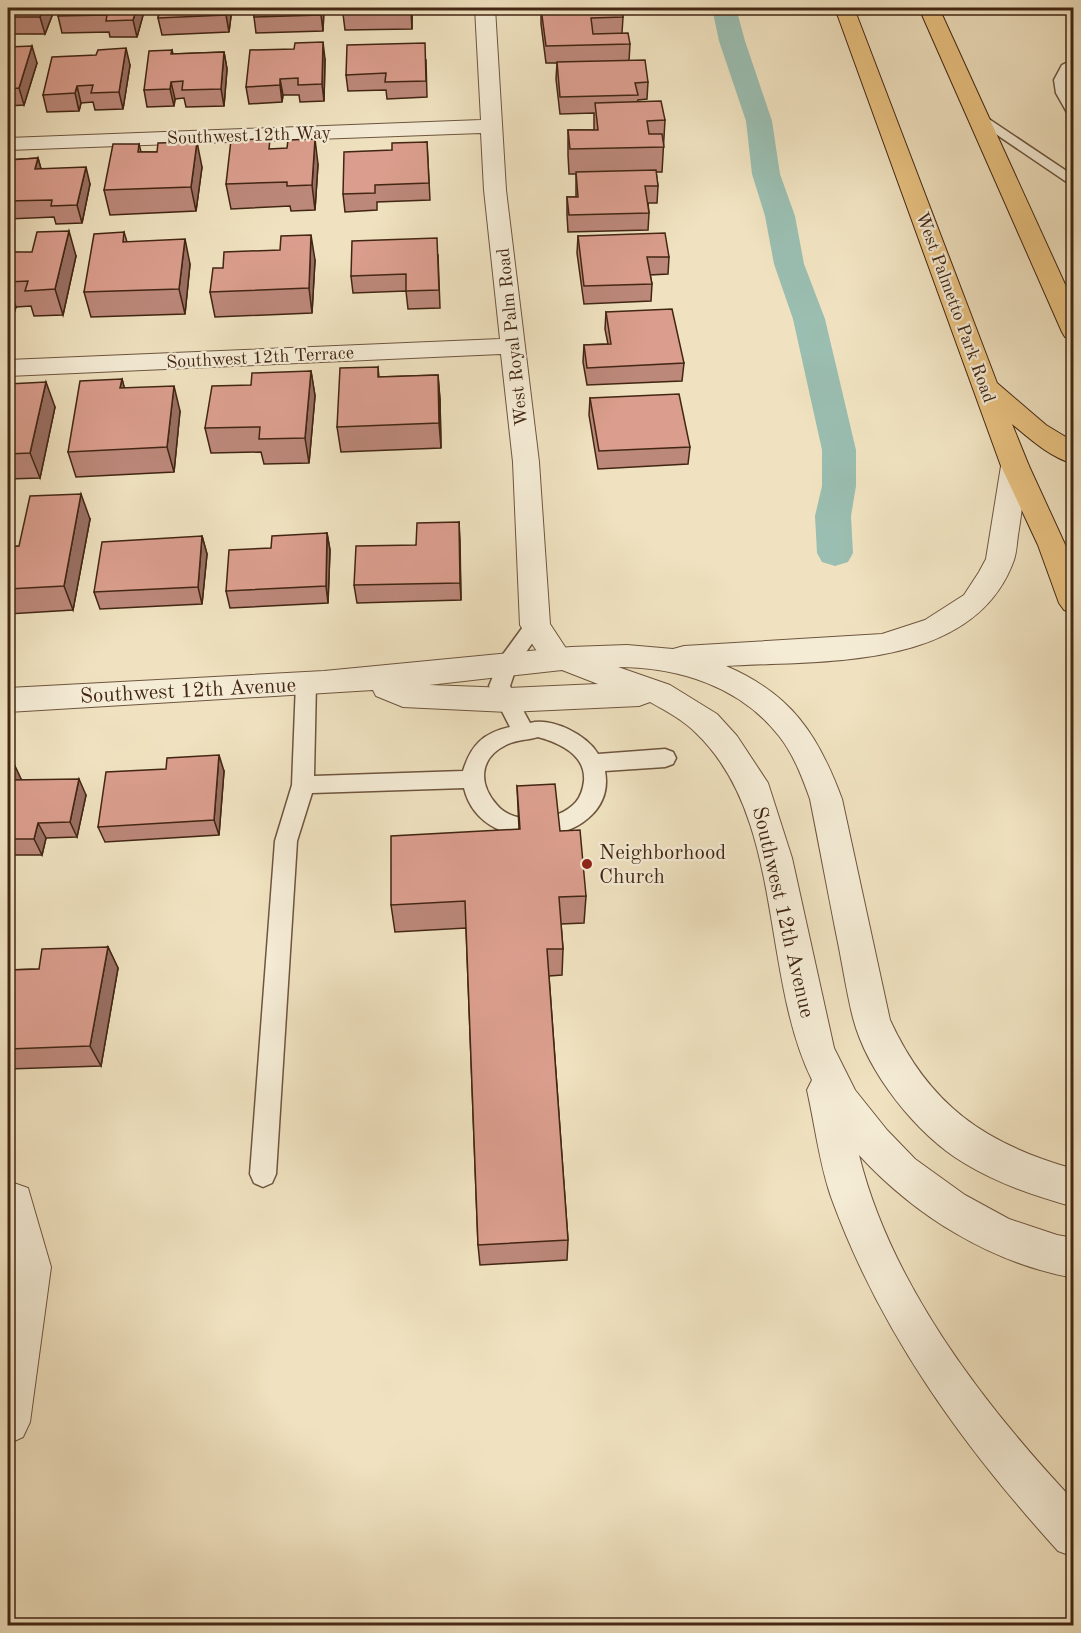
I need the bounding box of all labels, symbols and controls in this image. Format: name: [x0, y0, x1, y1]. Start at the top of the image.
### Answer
street label: Southwest 12th Way: [167, 124, 332, 148]
street label: West Palmetto Park Road: [912, 210, 998, 405]
street label: West Royal Palm Road: [495, 247, 531, 427]
street label: Southwest 12th Terrace: [166, 344, 354, 372]
street label: Southwest 12th Avenue: [79, 675, 297, 708]
street label: Southwest 12th Avenue: [748, 805, 817, 1020]
place label: Neighborhood Church: [599, 843, 726, 888]
marker: Neighborhood Church: [580, 857, 594, 871]

